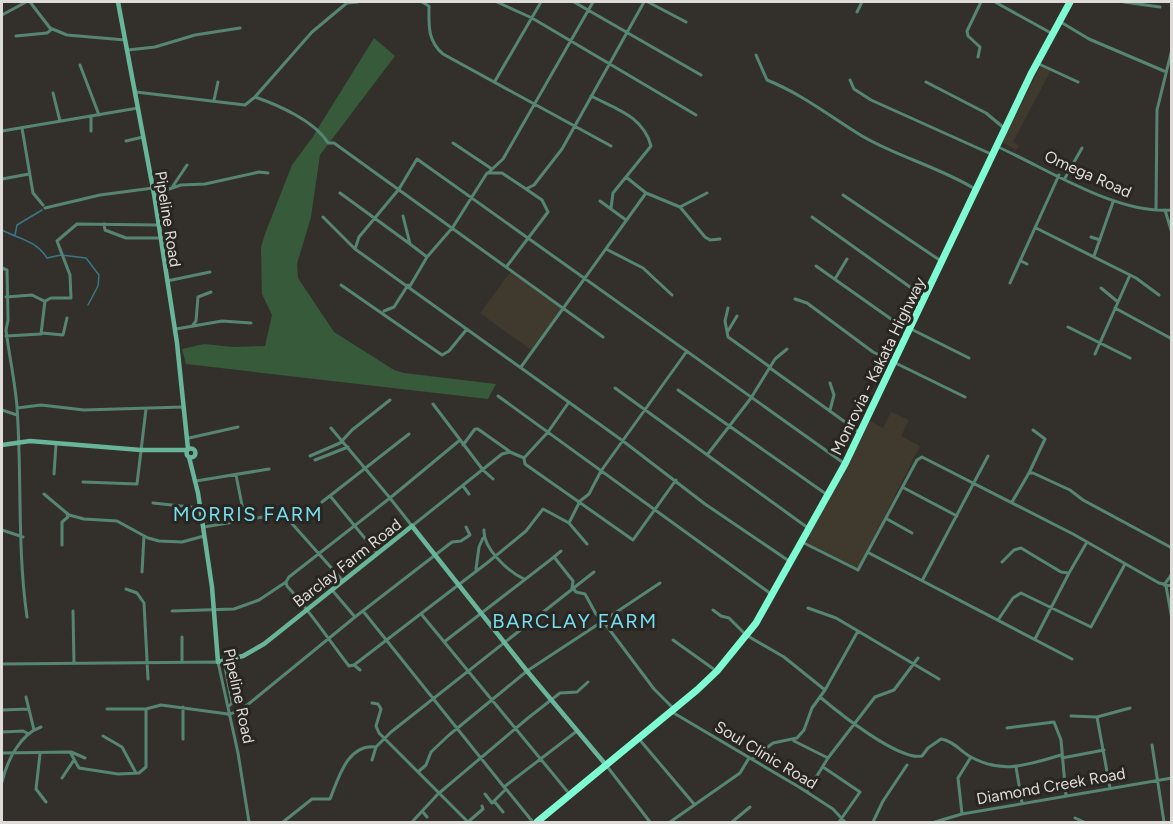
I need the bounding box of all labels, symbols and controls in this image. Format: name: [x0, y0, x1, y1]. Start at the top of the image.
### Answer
street label: Omega Road: [1042, 146, 1134, 202]
street label: Pipeline Road: [151, 170, 185, 268]
street label: Monrovia - Kakata Highway: [827, 274, 930, 458]
district label: MORRIS FARM: [173, 502, 323, 526]
street label: Barclay Farm Road: [289, 515, 405, 611]
district label: BARCLAY FARM: [492, 609, 658, 633]
street label: Pipeline Road: [220, 647, 258, 745]
street label: Soul Clinic Road: [711, 717, 821, 793]
street label: Diamond Creek Road: [975, 764, 1127, 808]

